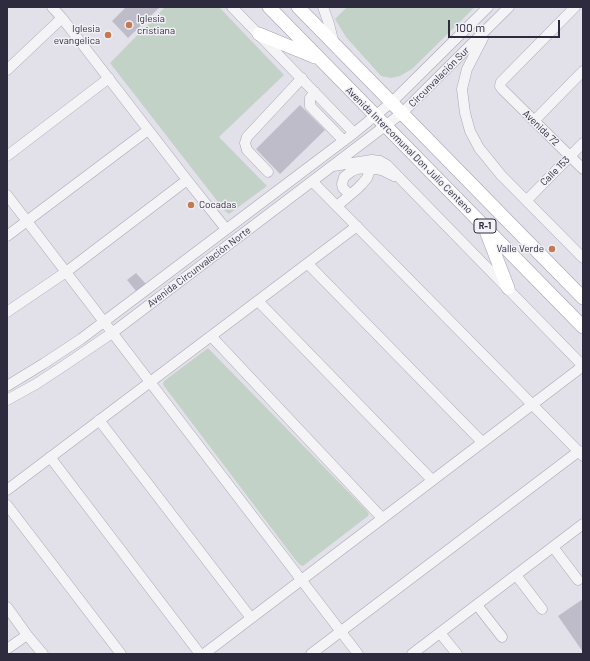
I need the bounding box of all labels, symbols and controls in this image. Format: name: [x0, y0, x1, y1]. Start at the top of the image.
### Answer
scale bar: [450, 12, 562, 38]
place label: Iglesia cristiana: [137, 13, 175, 36]
marker: Iglesia cristiana: [124, 20, 134, 30]
text: 100 m: [455, 20, 485, 34]
place label: Iglesia evangelica: [54, 23, 100, 46]
marker: Iglesia evangelica: [103, 30, 113, 40]
street label: Circunvalación Sur: [406, 44, 472, 110]
street label: Avenida Intercomunal Don Julio Centeno: [343, 84, 475, 216]
street label: Avenida 72: [520, 108, 562, 148]
street label: Calle 153: [538, 154, 572, 188]
place label: Cocadas: [199, 199, 236, 211]
marker: Cocadas: [186, 200, 196, 210]
road number: R-1: [474, 219, 496, 233]
street label: Avenida Circunvalación Norte: [145, 224, 253, 310]
place label: Valle Verde: [496, 243, 544, 255]
marker: Valle Verde: [547, 244, 557, 254]

